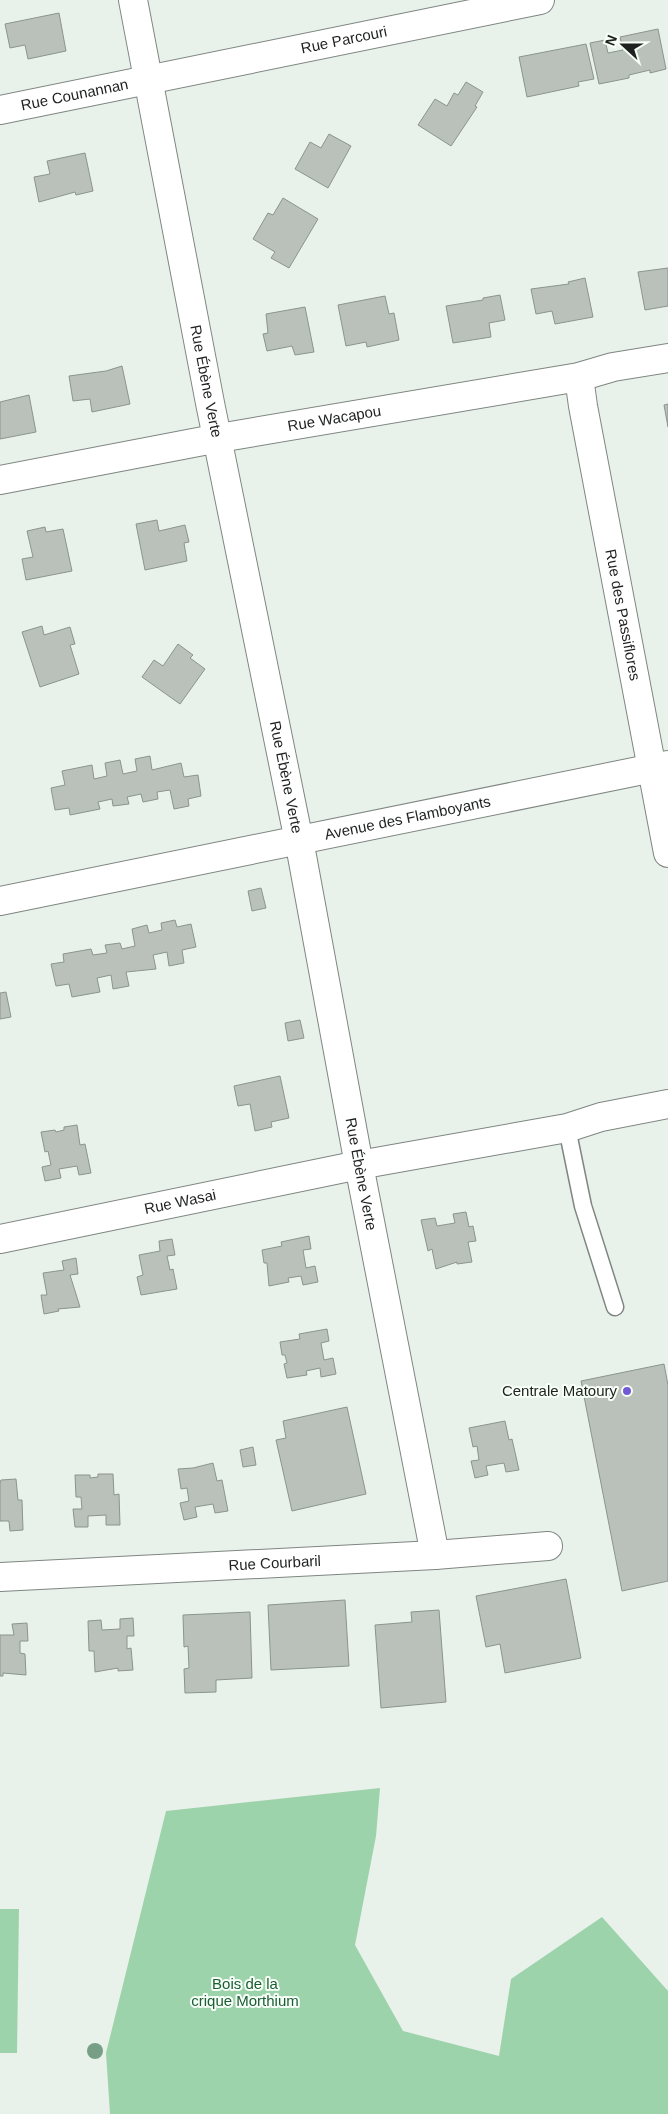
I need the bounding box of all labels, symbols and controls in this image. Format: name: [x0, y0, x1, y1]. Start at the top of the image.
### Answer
north arrow: [598, 20, 648, 70]
street label: Rue Parcouri: [299, 22, 388, 57]
text: N: [602, 33, 620, 48]
street label: Rue Counannan: [19, 75, 130, 114]
street label: Rue Ébène Verte: [187, 323, 226, 439]
street label: Rue Wacapou: [286, 402, 382, 434]
street label: Rue des Passiflores: [602, 548, 644, 682]
street label: Rue Ébène Verte: [267, 719, 306, 835]
street label: Avenue des Flamboyants: [323, 792, 492, 843]
street label: Rue Ébène Verte: [342, 1116, 381, 1232]
street label: Rue Wasai: [143, 1186, 217, 1217]
place label: Centrale Matoury: [502, 1382, 617, 1399]
marker: Centrale Matoury: [621, 1385, 633, 1397]
street label: Rue Courbaril: [228, 1552, 321, 1573]
park label: Bois de la crique Morthium: [191, 1975, 299, 2009]

